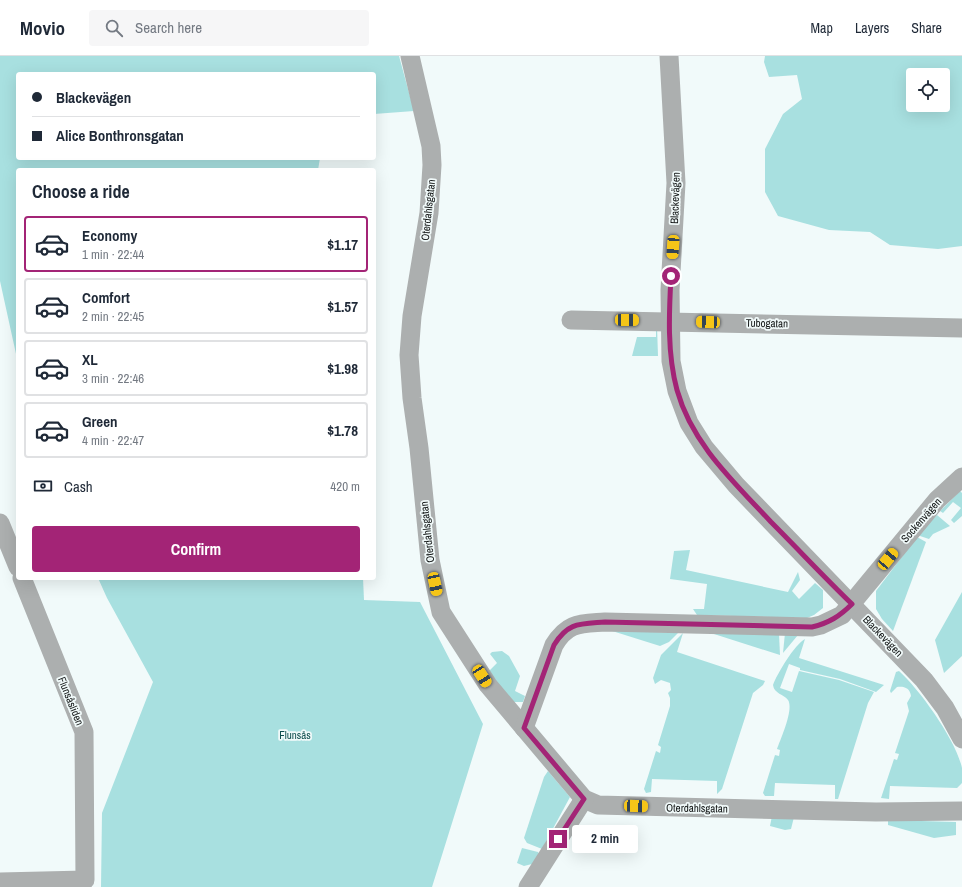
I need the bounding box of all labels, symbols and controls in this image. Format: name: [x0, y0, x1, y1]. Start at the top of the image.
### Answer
search box: [89, 10, 369, 46]
text: Movio: [20, 15, 65, 41]
icon: search: [103, 17, 125, 39]
text: Search here: [135, 17, 202, 38]
text: Map: [811, 19, 833, 37]
text: Layers: [855, 19, 889, 37]
text: Share: [911, 19, 942, 37]
map controls: [906, 68, 950, 112]
button: locate: [906, 68, 950, 112]
text: Blackevägen: [56, 87, 131, 108]
text: Alice Bonthronsgatan: [56, 125, 184, 146]
street label: Blackevägen: [667, 172, 683, 224]
text: Choose a ride: [32, 179, 130, 204]
street label: Oterdahlsgatan: [418, 179, 438, 241]
text: Economy: [82, 225, 137, 246]
icon: car: [34, 226, 70, 262]
text: $1.17: [327, 234, 358, 255]
car: [666, 235, 680, 259]
text: 1 min · 22:44: [82, 246, 144, 263]
route start: [662, 267, 680, 285]
text: Comfort: [82, 287, 130, 308]
icon: car: [34, 288, 70, 324]
text: $1.57: [327, 296, 358, 317]
text: 2 min · 22:45: [82, 308, 144, 325]
car: [615, 314, 639, 326]
car: [696, 316, 720, 328]
street label: Tubogatan: [746, 316, 788, 330]
text: XL: [82, 349, 98, 370]
icon: car: [34, 350, 70, 386]
text: $1.98: [327, 358, 358, 379]
text: 3 min · 22:46: [82, 370, 144, 387]
text: Green: [82, 411, 118, 432]
icon: car: [34, 412, 70, 448]
text: $1.78: [327, 420, 358, 441]
text: 4 min · 22:47: [82, 432, 144, 449]
icon: cash: [32, 475, 54, 497]
text: Cash: [64, 476, 93, 497]
text: 420 m: [330, 478, 360, 495]
street label: Sockenvägen: [898, 495, 944, 545]
street label: Oterdahlsgatan: [417, 501, 437, 563]
button: Confirm: [32, 526, 360, 572]
car: [876, 546, 900, 572]
car: [427, 571, 443, 597]
street label: Blackevägen: [860, 613, 906, 659]
car: [470, 663, 494, 689]
street label: Flunsåsliden: [55, 675, 87, 727]
park label: Flunsås: [279, 728, 311, 742]
car: [624, 800, 648, 812]
street label: Oterdahlsgatan: [666, 800, 728, 816]
callout: 2 min: [572, 825, 638, 853]
route end: [549, 830, 567, 848]
text: 2 min: [591, 830, 619, 847]

